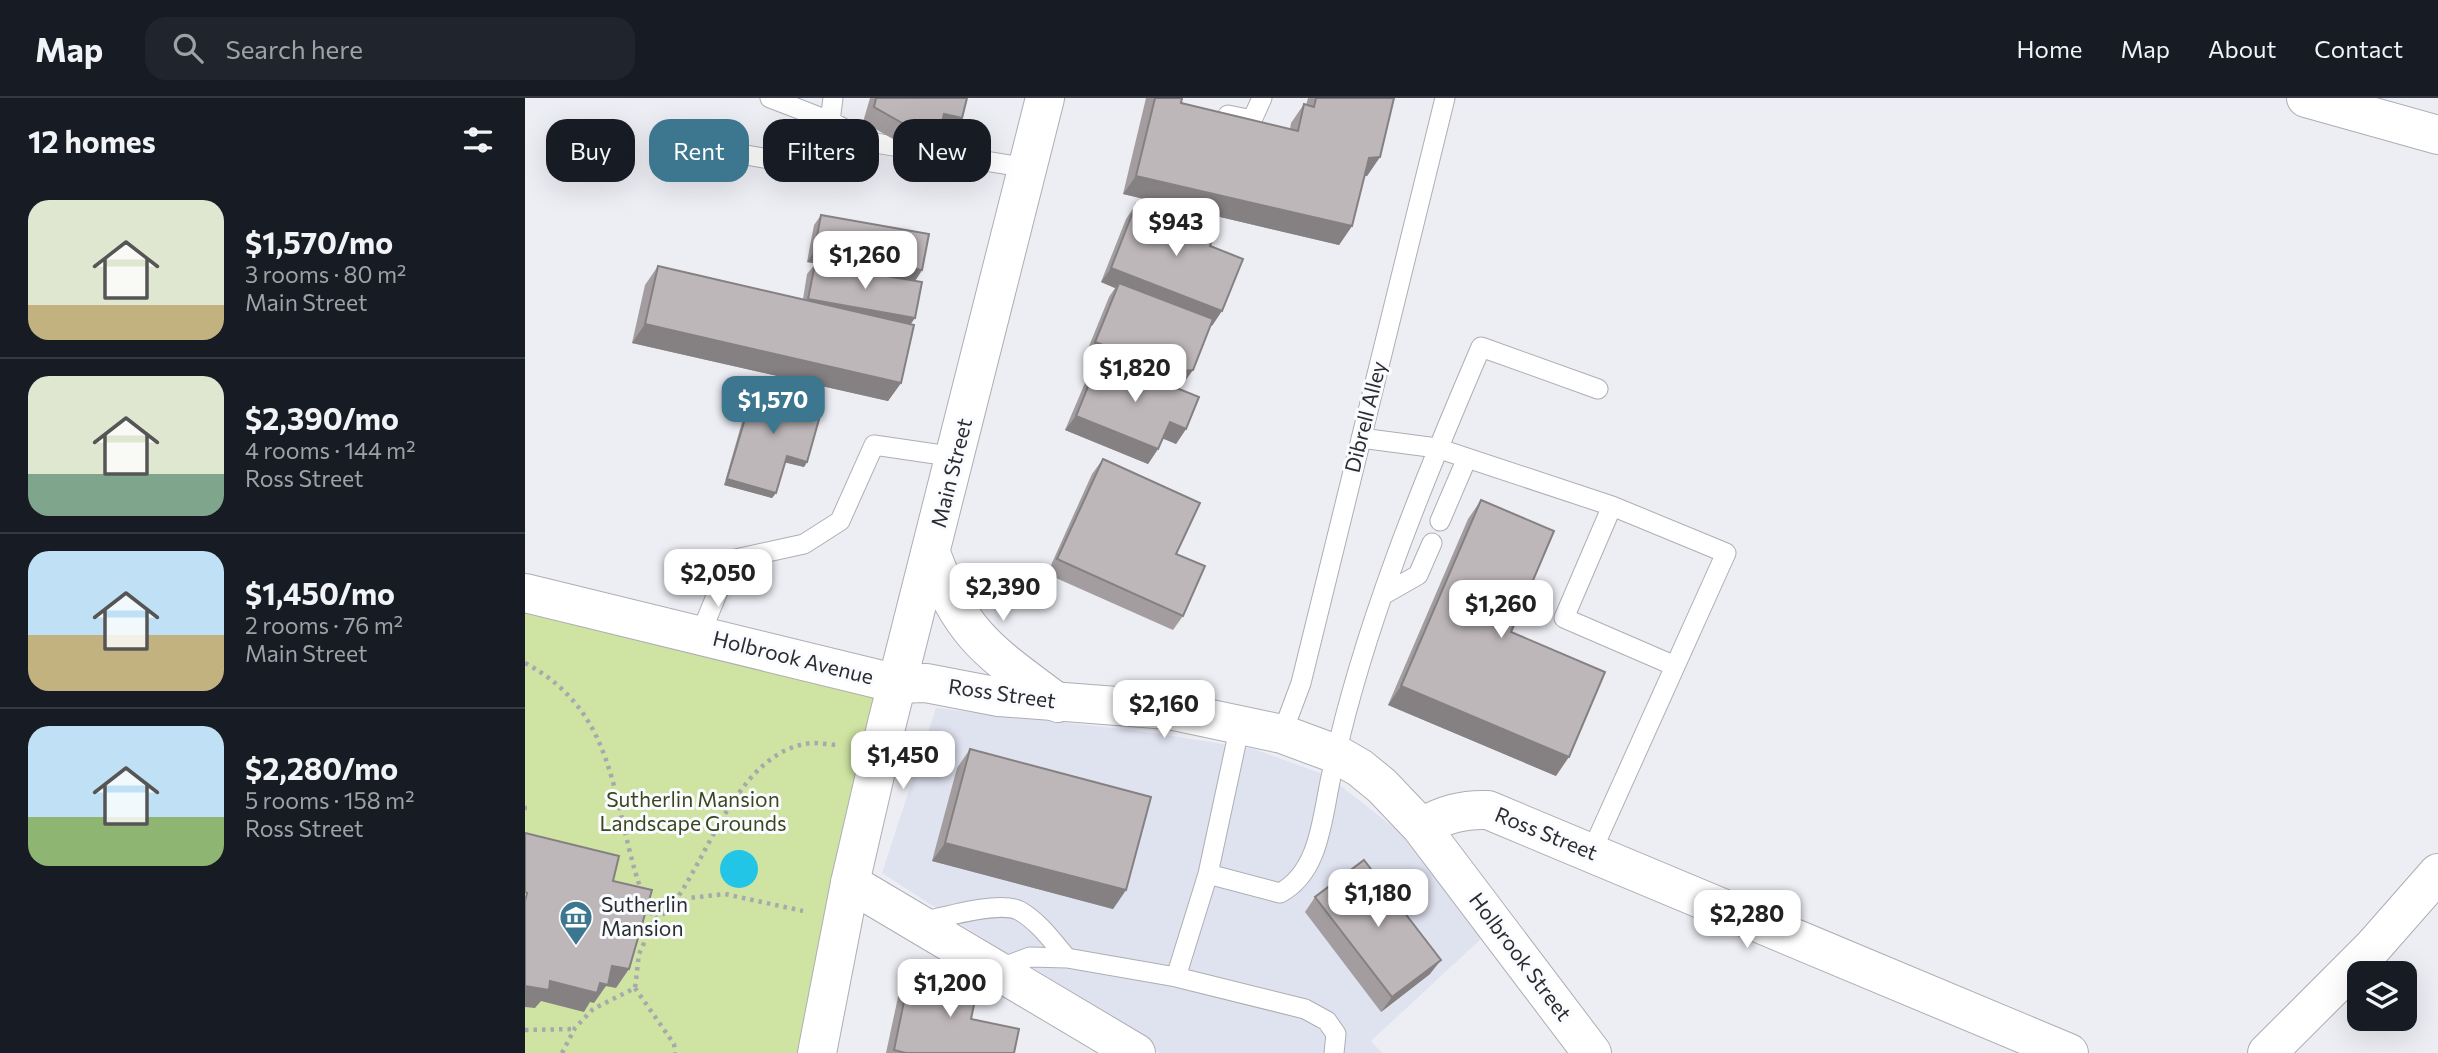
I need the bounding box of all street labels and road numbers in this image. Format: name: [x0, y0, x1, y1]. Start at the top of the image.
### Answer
street label: Dibrell Alley: [1339, 358, 1390, 475]
street label: Main Street: [925, 415, 976, 530]
street label: Holbrook Avenue: [710, 625, 876, 689]
street label: Ross Street: [947, 673, 1058, 712]
street label: Ross Street: [1492, 801, 1601, 864]
street label: Holbrook Street: [1465, 887, 1578, 1025]

